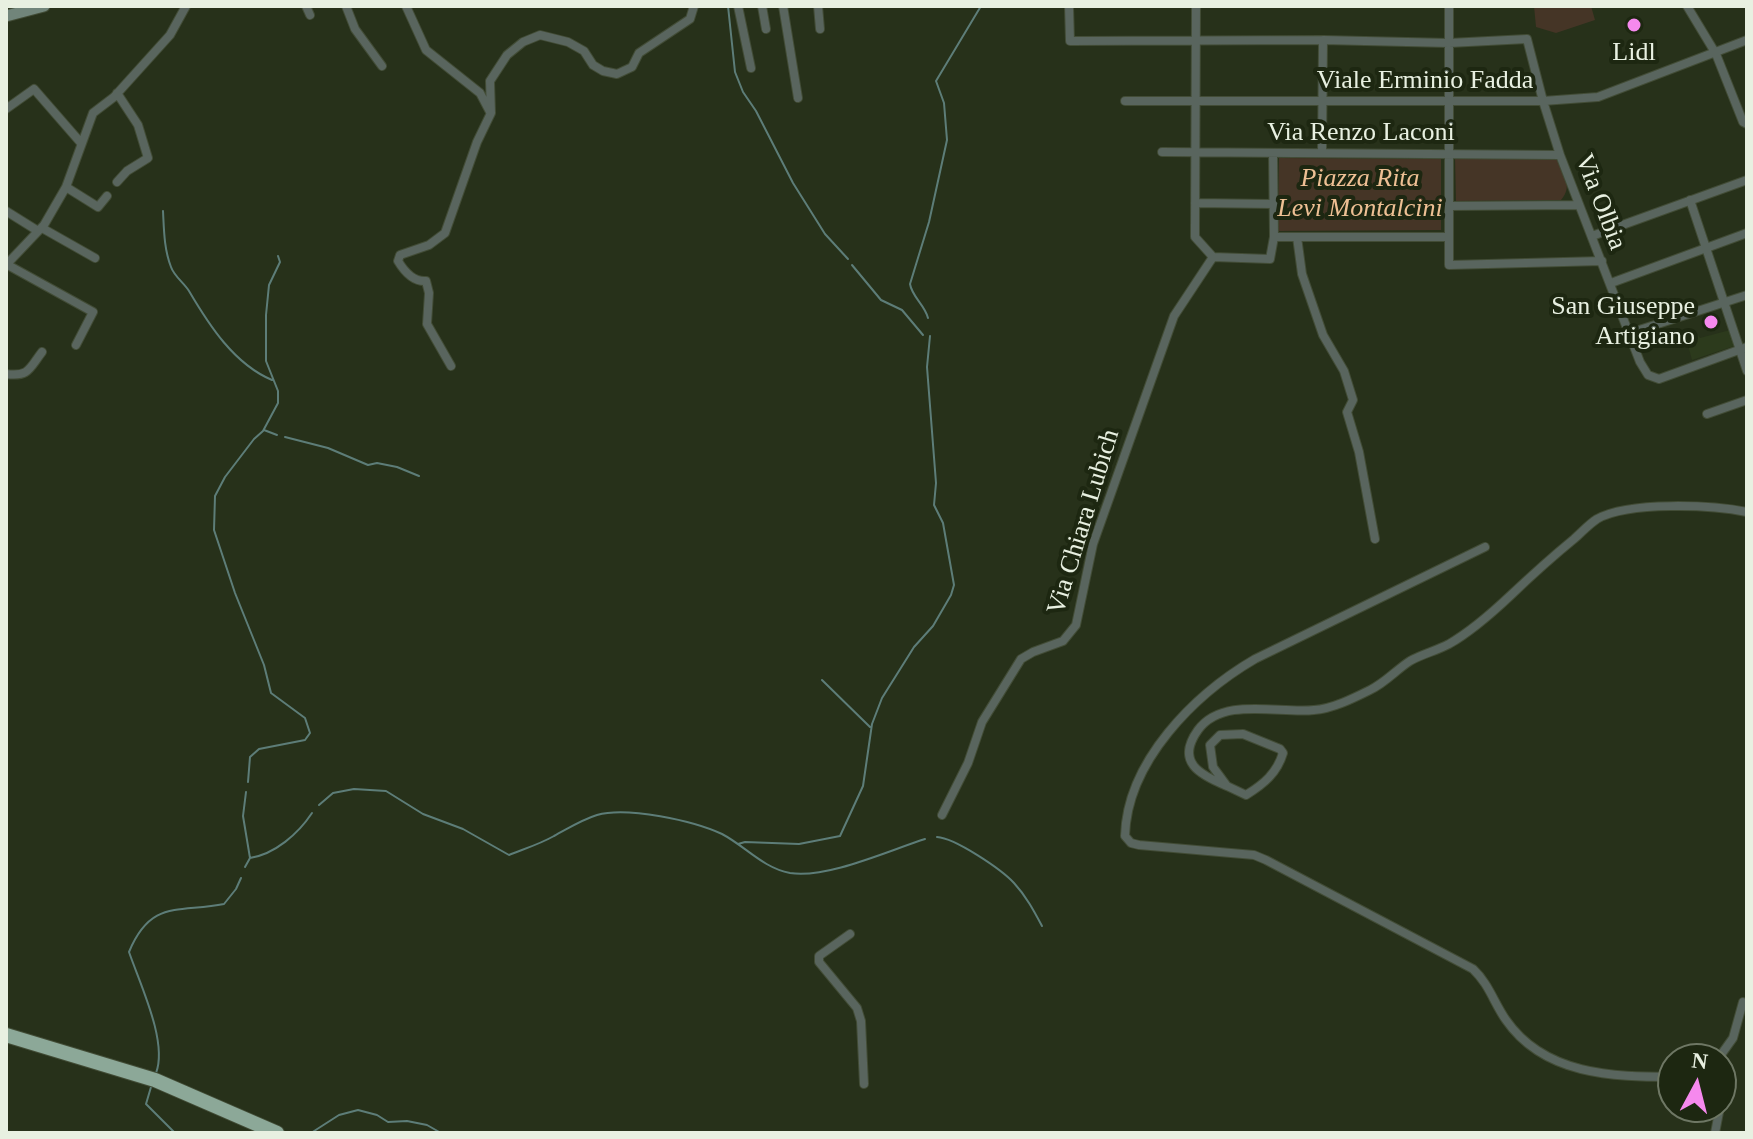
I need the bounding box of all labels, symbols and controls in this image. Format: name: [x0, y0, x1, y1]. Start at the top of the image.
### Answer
marker: Lidl: [1625, 16, 1643, 34]
place label: Lidl: [1612, 37, 1656, 69]
street label: Viale Erminio Fadda: [1317, 65, 1533, 97]
street label: Via Renzo Laconi: [1267, 117, 1455, 149]
street label: Via Olbia: [1567, 150, 1633, 254]
park label: Piazza Rita Levi Montalcini: [1277, 163, 1443, 224]
place label: San Giuseppe Artigiano: [1551, 291, 1695, 352]
marker: San Giuseppe Artigiano: [1702, 313, 1720, 331]
street label: Via Chiara Lubich: [1041, 426, 1127, 618]
north arrow: [1657, 1043, 1737, 1123]
text: N: [1690, 1047, 1709, 1074]

